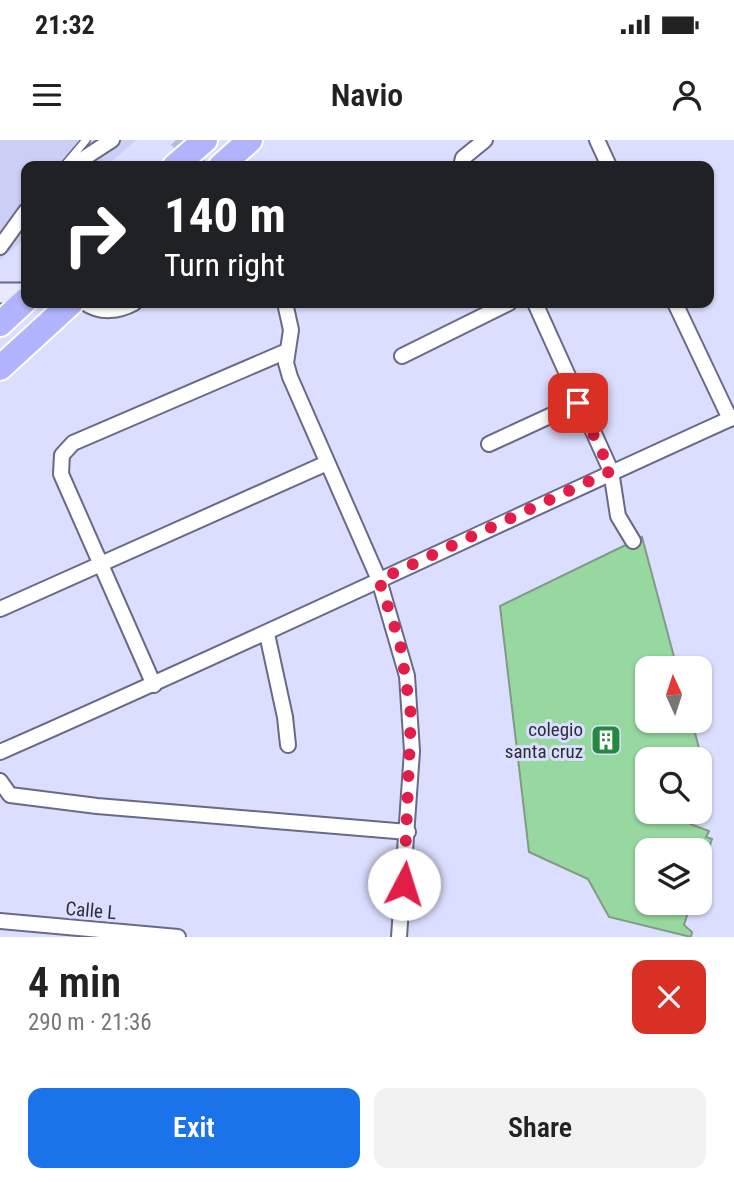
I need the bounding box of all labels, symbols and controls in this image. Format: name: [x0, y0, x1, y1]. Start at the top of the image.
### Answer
text: 21:32: [35, 10, 95, 40]
icon: menu: [28, 76, 66, 114]
text: Navio: [331, 76, 403, 114]
icon: person: [668, 76, 706, 114]
text: 140 m: [164, 187, 286, 244]
icon: right: [49, 189, 140, 280]
text: Turn right: [164, 246, 285, 284]
pin: [548, 373, 608, 433]
icon: arrive: [559, 384, 597, 422]
north arrow: [635, 656, 712, 733]
map controls: [635, 656, 712, 915]
place label: colegio santa cruz: [505, 718, 583, 763]
building icon: colegio santa cruz: [589, 723, 623, 757]
button: search: [635, 747, 712, 824]
button: layers: [635, 838, 712, 915]
position arrow: [367, 847, 441, 921]
street label: Calle L: [65, 897, 117, 924]
text: 4 min: [28, 958, 121, 1007]
button: close: [632, 960, 706, 1034]
text: 290 m · 21:36: [28, 1009, 152, 1036]
button: Exit: [28, 1088, 360, 1168]
button: Share: [374, 1088, 706, 1168]

